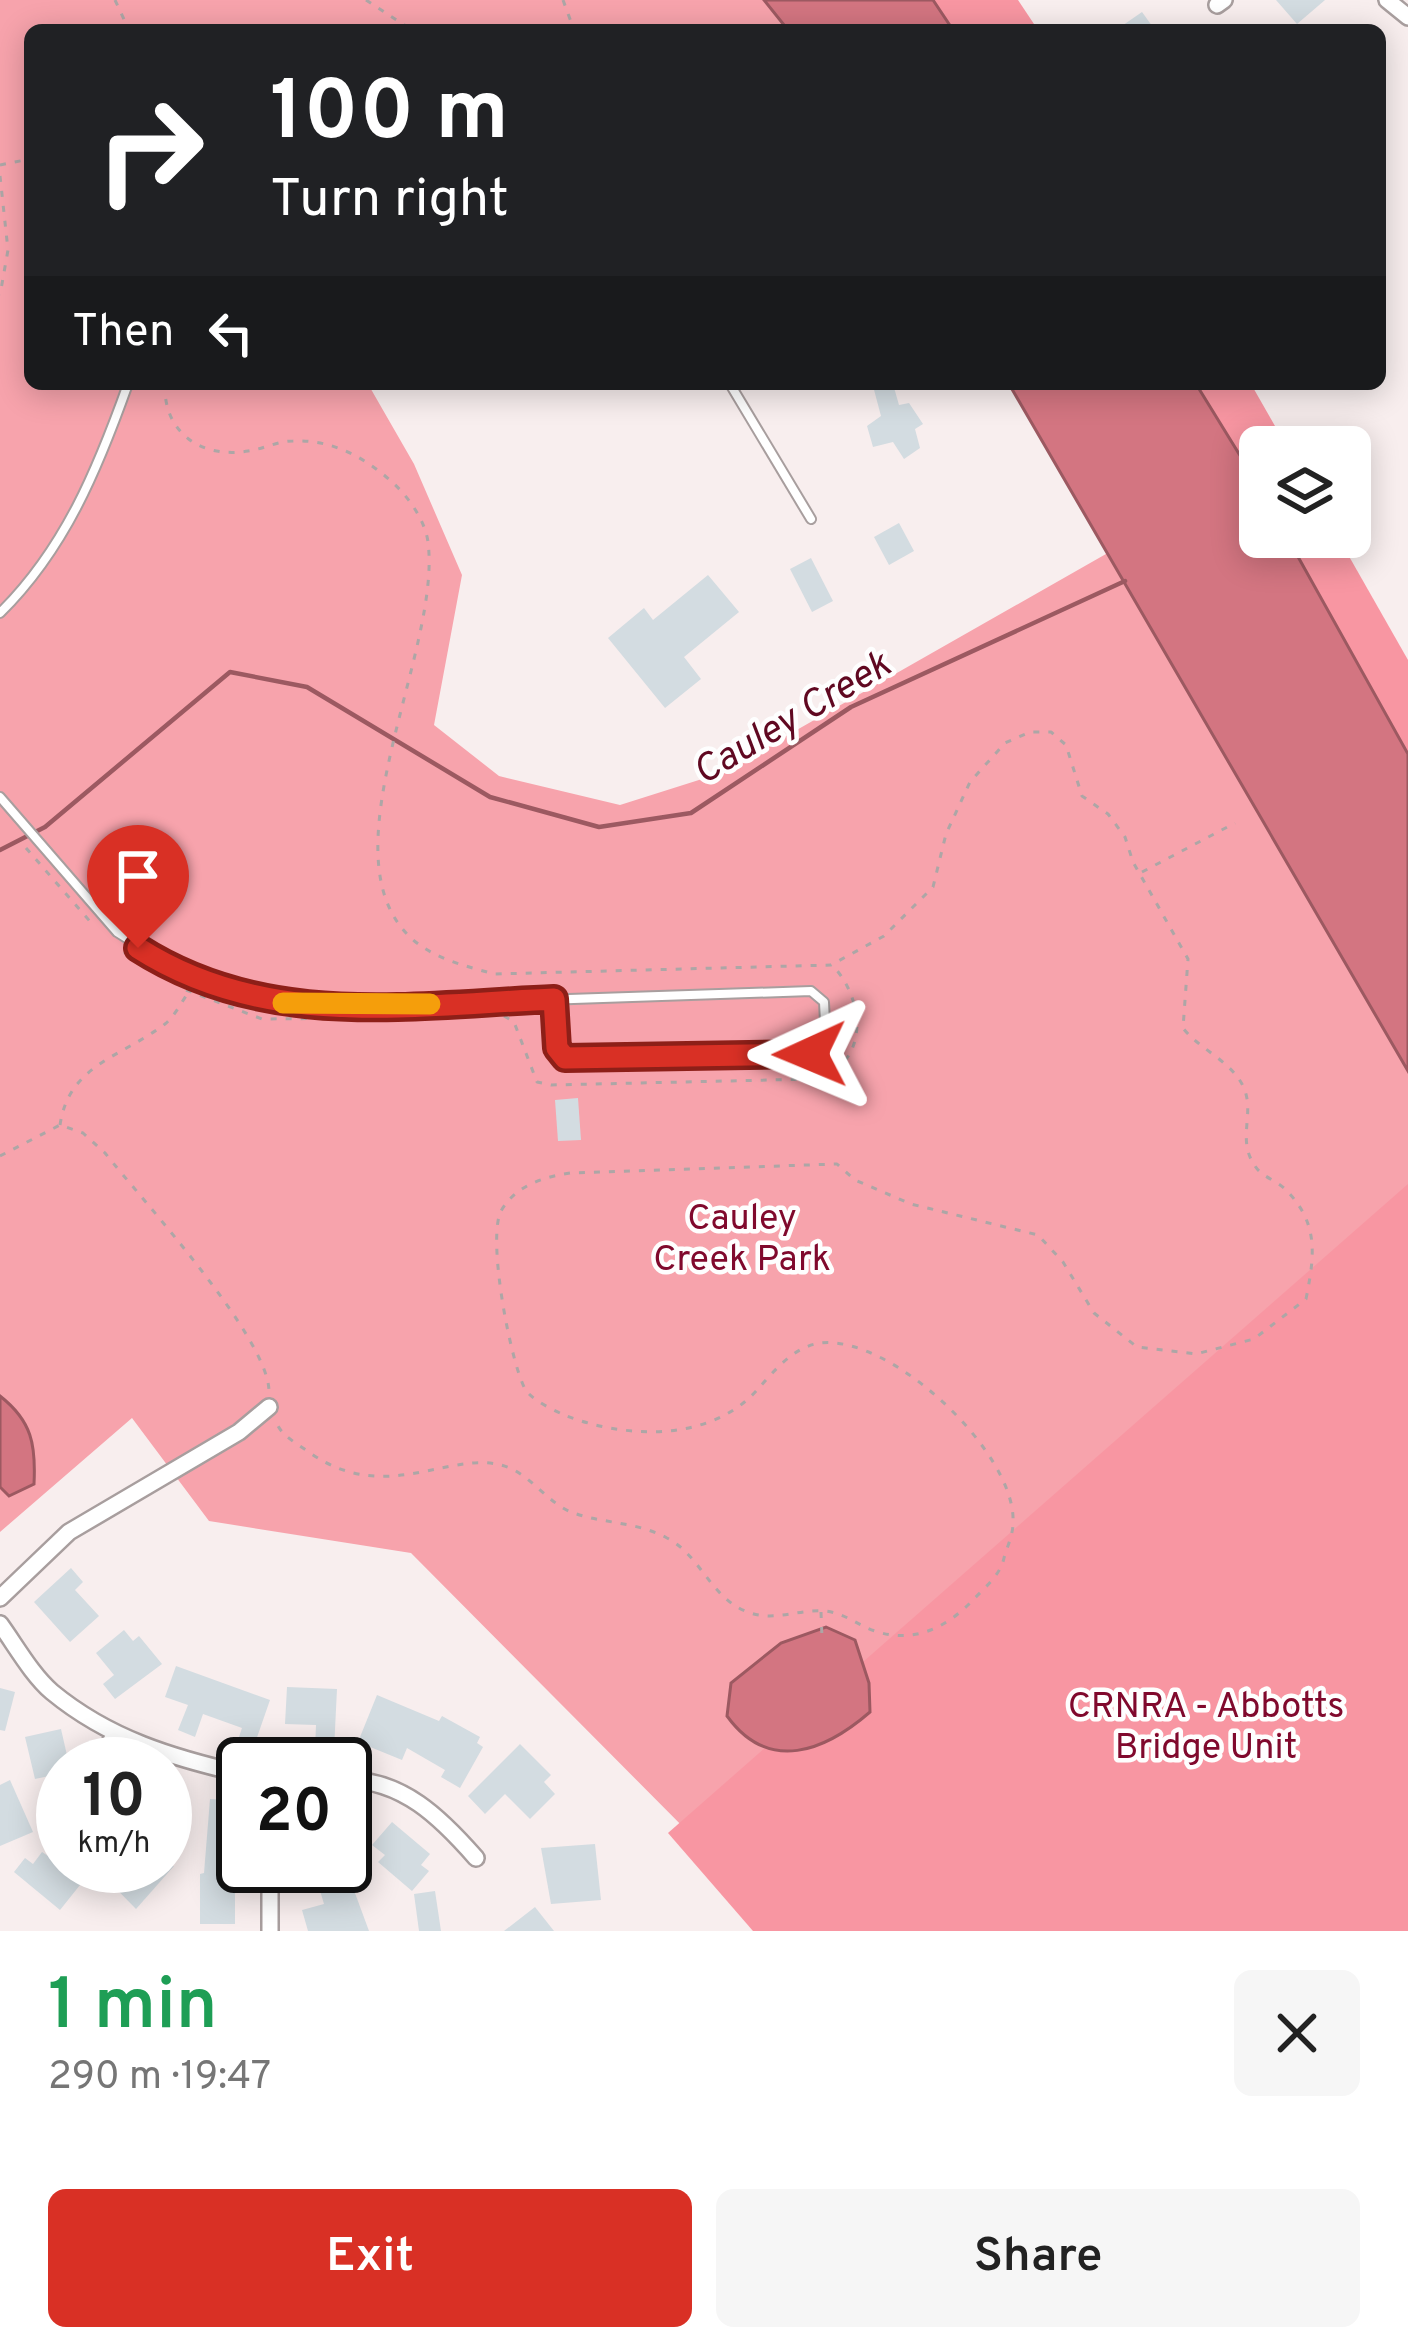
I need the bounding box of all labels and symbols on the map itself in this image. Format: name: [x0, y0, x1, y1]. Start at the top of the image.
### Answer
water label: Cauley Creek: [685, 641, 902, 798]
pin: [87, 825, 189, 948]
position arrow: [747, 991, 873, 1117]
park label: Cauley Creek Park: [653, 1197, 831, 1284]
park label: CRNRA - Abbotts Bridge Unit: [1068, 1685, 1344, 1772]
speed limit sign: 20: [216, 1737, 372, 1893]

